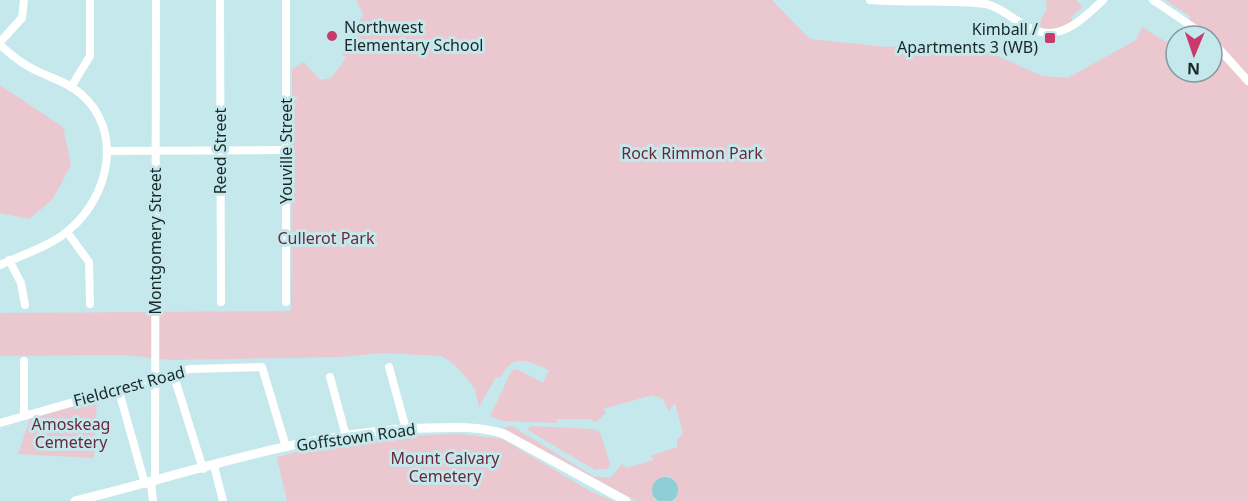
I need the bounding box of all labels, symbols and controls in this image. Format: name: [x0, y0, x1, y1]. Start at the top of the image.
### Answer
place label: Northwest Elementary School: [344, 16, 483, 56]
place label: Kimball / Apartments 3 (WB): [897, 18, 1038, 58]
north arrow: [1164, 24, 1224, 84]
marker: Northwest Elementary School: [325, 29, 339, 43]
marker: Kimball / Apartments 3 (WB): [1043, 31, 1057, 45]
text: N: [1187, 58, 1200, 80]
street label: Youville Street: [275, 98, 297, 204]
street label: Reed Street: [209, 107, 231, 194]
park label: Rock Rimmon Park: [621, 142, 763, 164]
street label: Montgomery Street: [144, 167, 166, 314]
park label: Cullerot Park: [278, 227, 375, 249]
street label: Fieldcrest Road: [71, 361, 187, 411]
park label: Amoskeag Cemetery: [32, 413, 110, 453]
street label: Goffstown Road: [295, 418, 417, 456]
park label: Mount Calvary Cemetery: [391, 447, 500, 487]

